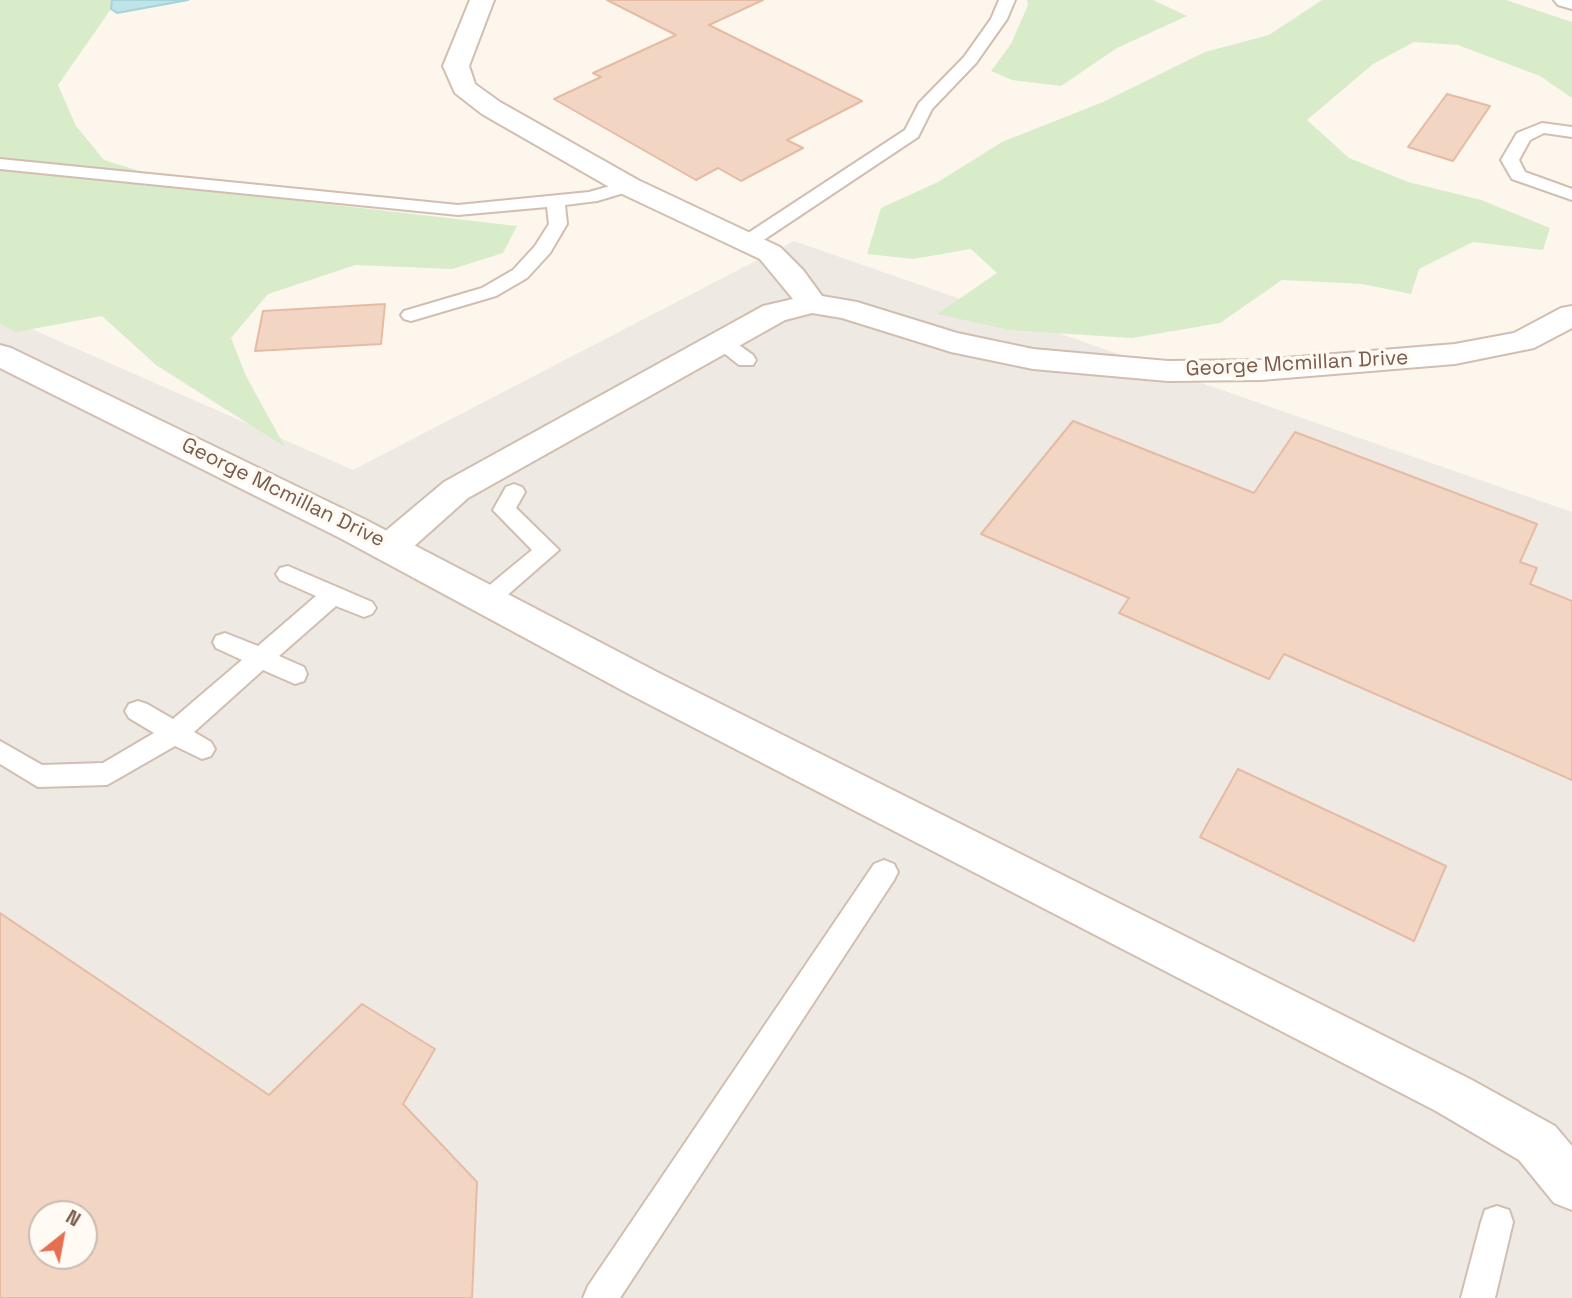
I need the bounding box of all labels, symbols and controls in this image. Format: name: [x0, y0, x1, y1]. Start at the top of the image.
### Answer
street label: George Mcmillan Drive: [1185, 346, 1409, 382]
street label: George Mcmillan Drive: [177, 433, 389, 553]
north arrow: [28, 1200, 98, 1270]
text: N: [61, 1204, 85, 1232]

